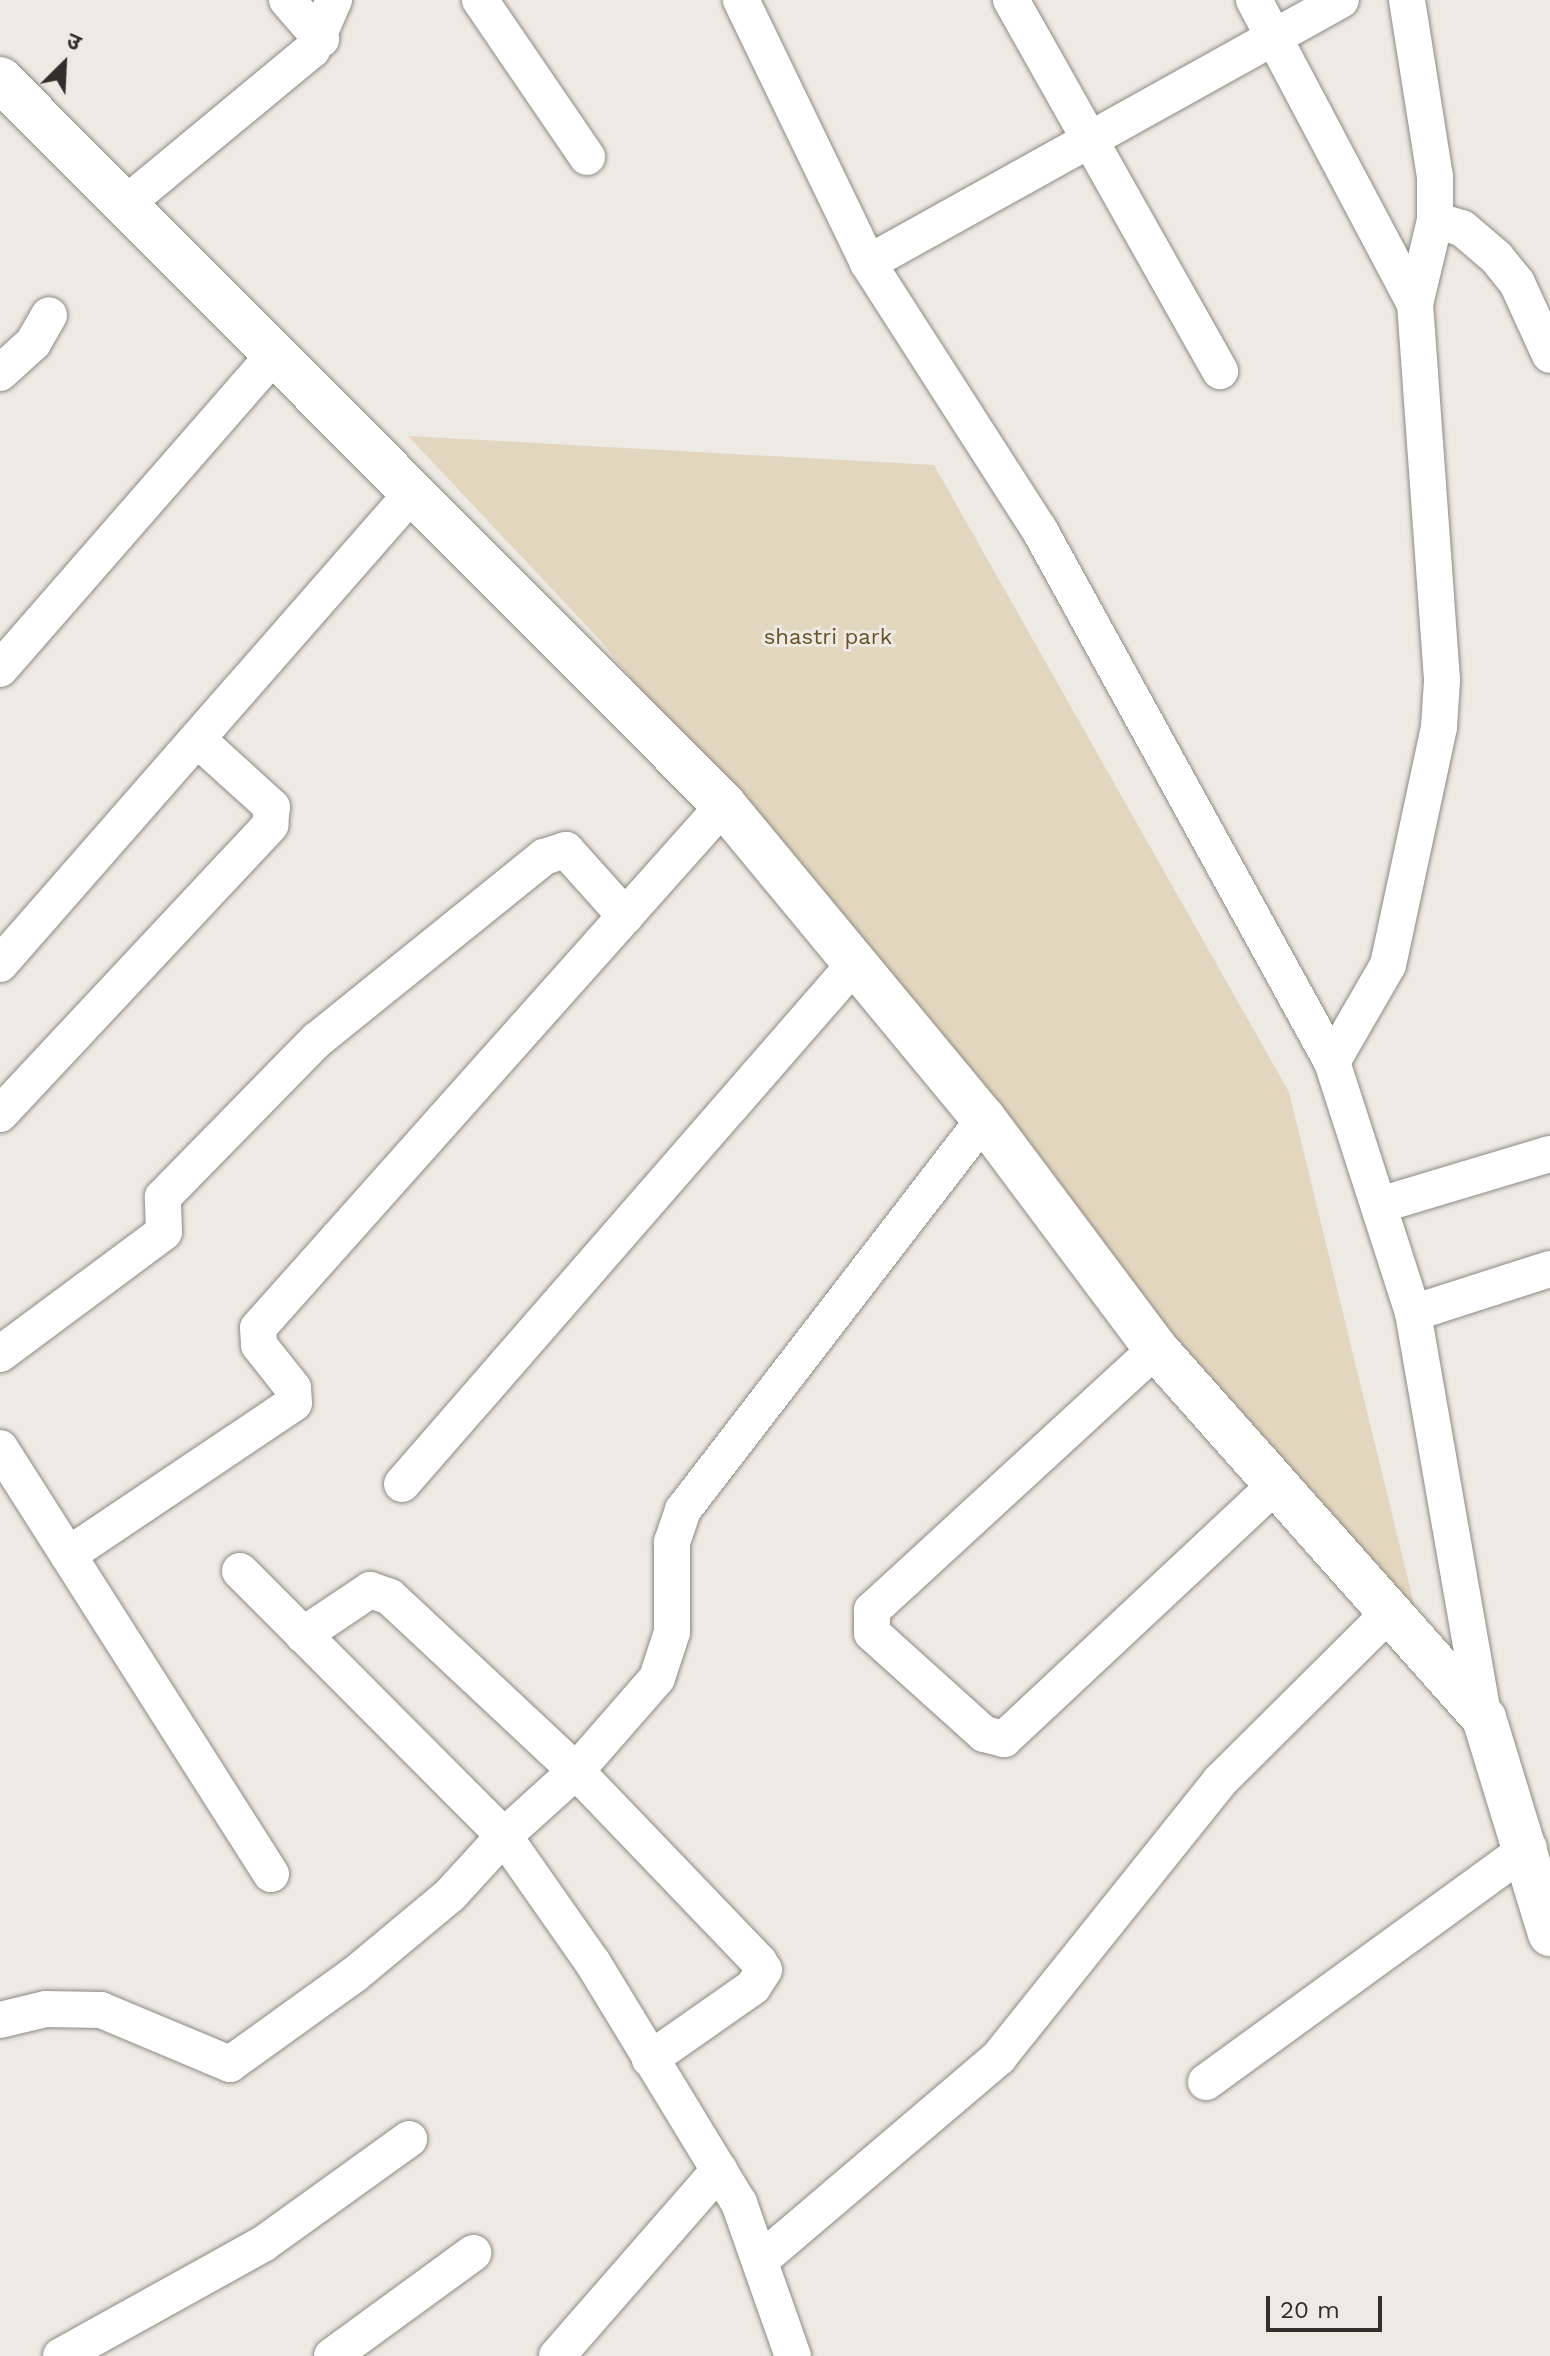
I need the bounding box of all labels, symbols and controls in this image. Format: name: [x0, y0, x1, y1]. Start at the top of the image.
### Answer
north arrow: [24, 24, 104, 104]
text: उ: [63, 28, 85, 56]
park label: shastri park: [764, 624, 892, 650]
scale bar: [1270, 2280, 1386, 2330]
text: 20 m: [1280, 2296, 1340, 2324]

